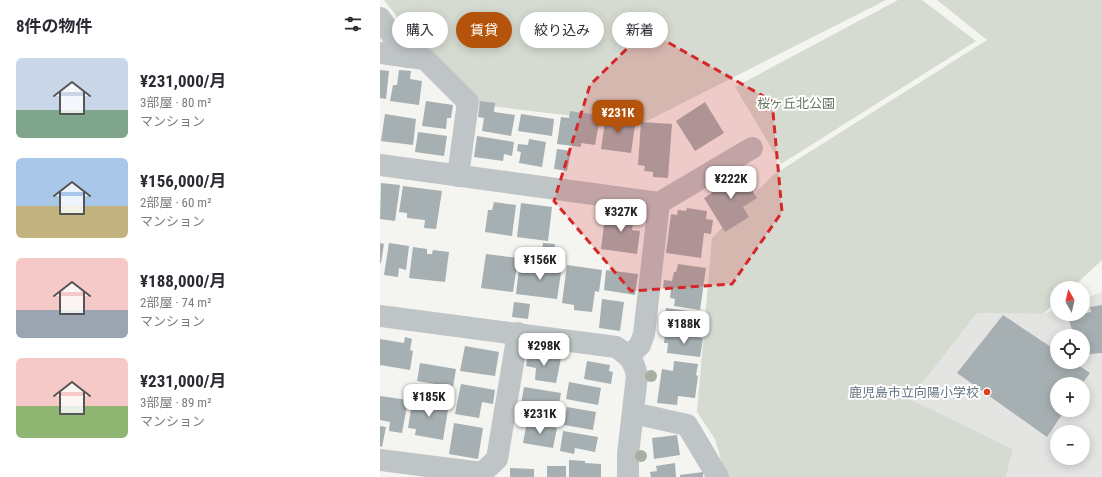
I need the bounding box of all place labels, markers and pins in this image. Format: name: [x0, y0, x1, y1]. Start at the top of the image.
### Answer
pin: ¥231K: [590, 100, 646, 134]
pin: ¥222K: [703, 166, 759, 200]
pin: ¥327K: [593, 199, 649, 233]
pin: ¥156K: [512, 247, 568, 281]
pin: ¥188K: [656, 311, 712, 345]
pin: ¥298K: [516, 333, 572, 367]
pin: ¥185K: [401, 384, 457, 418]
place label: 鹿児島市立向陽小学校: [849, 385, 979, 400]
marker: 鹿児島市立向陽小学校: [982, 387, 992, 397]
pin: ¥231K: [512, 401, 568, 435]

